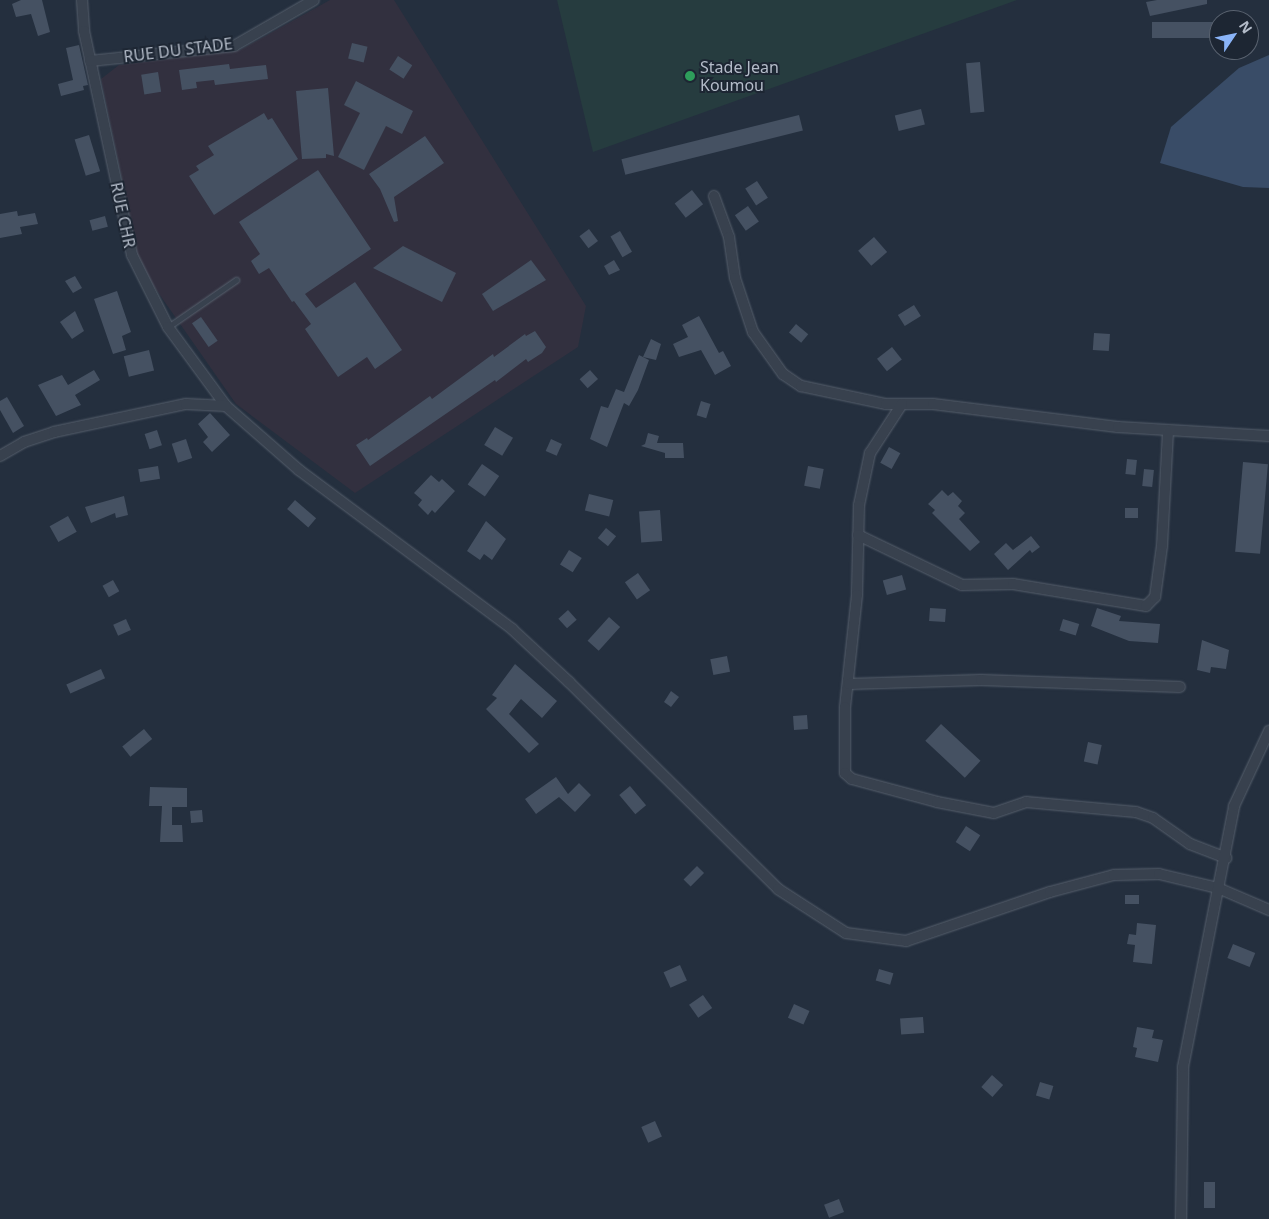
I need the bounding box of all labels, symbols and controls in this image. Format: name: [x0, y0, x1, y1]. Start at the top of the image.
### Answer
north arrow: [1209, 10, 1259, 60]
text: N: [1235, 17, 1257, 37]
street label: RUE DU STADE: [122, 34, 234, 66]
place label: Stade Jean Koumou: [700, 57, 779, 95]
marker: Stade Jean Koumou: [684, 70, 696, 82]
street label: RUE CHR: [107, 180, 139, 250]

